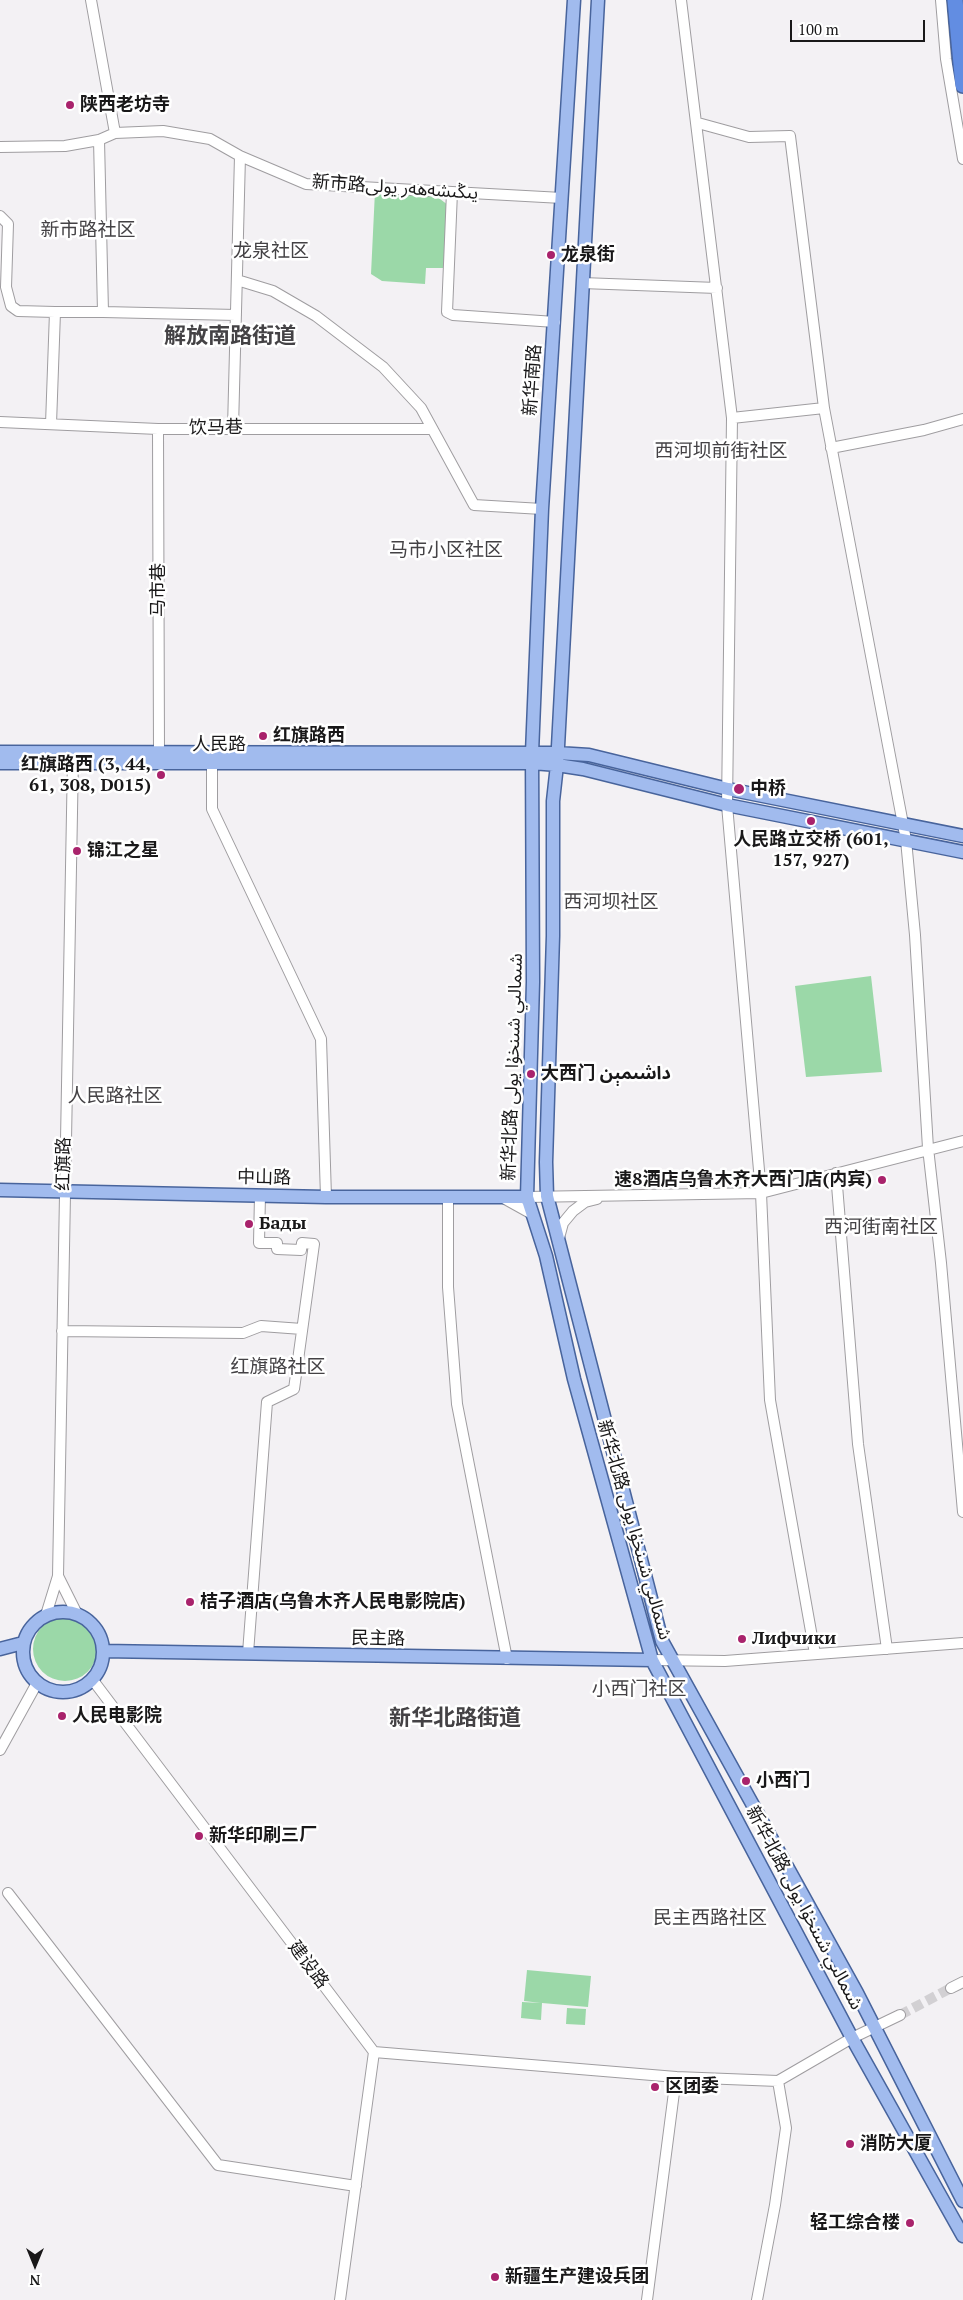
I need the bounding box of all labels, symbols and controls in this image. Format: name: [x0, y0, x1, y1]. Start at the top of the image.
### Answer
scale bar: [793, 10, 928, 42]
text: 100 m: [798, 19, 839, 39]
place label: 陕西老坊寺: [80, 94, 170, 116]
marker: 陕西老坊寺: [64, 99, 76, 111]
street label: 新市路يىڭىشەھەر يولى: [311, 171, 479, 205]
district label: 新市路社区: [41, 220, 135, 242]
district label: 龙泉社区: [233, 241, 309, 263]
place label: 龙泉街: [561, 244, 615, 266]
marker: 龙泉街: [545, 249, 557, 261]
district label: 解放南路街道: [164, 324, 296, 350]
street label: 新华南路: [520, 343, 546, 417]
street label: 饮马巷: [189, 417, 243, 439]
district label: 西河坝前街社区: [655, 441, 787, 463]
district label: 马市小区社区: [389, 540, 503, 562]
street label: 马市巷: [148, 563, 170, 617]
place label: 红旗路西: [273, 725, 345, 747]
marker: 红旗路西: [257, 730, 269, 742]
street label: 人民路: [192, 734, 246, 756]
place label: 红旗路西 (3, 44, 61, 308, D015): [21, 754, 151, 796]
marker: 红旗路西 (3, 44, 61, 308, D015): [155, 769, 167, 781]
place label: 中桥: [750, 778, 786, 800]
marker: 中桥: [732, 782, 746, 796]
marker: 人民路立交桥 (601, 157, 927): [805, 815, 817, 827]
place label: 人民路立交桥 (601, 157, 927): [733, 829, 889, 872]
place label: 锦江之星: [87, 840, 159, 862]
marker: 锦江之星: [71, 845, 83, 857]
district label: 西河坝社区: [564, 892, 658, 914]
street label: 新华北路 شىمالىي شىنخۇا يولى: [498, 953, 528, 1181]
place label: 大西门 داشىمېن: [541, 1063, 671, 1085]
marker: 大西门 داشىمېن: [525, 1068, 537, 1080]
district label: 人民路社区: [68, 1086, 162, 1108]
street label: 红旗路: [53, 1137, 75, 1191]
street label: 中山路: [237, 1167, 291, 1189]
place label: 速8酒店乌鲁木齐大西门店(内宾): [614, 1169, 872, 1191]
marker: 速8酒店乌鲁木齐大西门店(内宾): [876, 1174, 888, 1186]
place label: Бады: [259, 1213, 306, 1235]
district label: 西河街南社区: [824, 1217, 938, 1239]
marker: Бады: [243, 1218, 255, 1230]
district label: 红旗路社区: [231, 1357, 325, 1379]
street label: 新华北路 شىمالىي شىنخۇا يولى: [592, 1418, 676, 1642]
place label: 桔子酒店(乌鲁木齐人民电影院店): [200, 1591, 465, 1613]
marker: 桔子酒店(乌鲁木齐人民电影院店): [184, 1596, 196, 1608]
street label: 民主路: [351, 1628, 405, 1650]
place label: Лифчики: [752, 1628, 836, 1650]
marker: Лифчики: [736, 1633, 748, 1645]
district label: 小西门社区: [592, 1679, 686, 1701]
place label: 人民电影院: [72, 1705, 162, 1727]
district label: 新华北路街道: [389, 1706, 521, 1732]
marker: 人民电影院: [56, 1710, 68, 1722]
place label: 小西门: [756, 1770, 810, 1792]
marker: 小西门: [740, 1775, 752, 1787]
street label: 新华北路 شىمالىي شىنخۇا يولى: [741, 1802, 867, 2014]
place label: 新华印刷三厂: [209, 1825, 317, 1847]
marker: 新华印刷三厂: [193, 1830, 205, 1842]
district label: 民主西路社区: [653, 1908, 767, 1930]
street label: 建设路: [283, 1937, 333, 1993]
place label: 区团委: [665, 2076, 719, 2098]
marker: 区团委: [649, 2081, 661, 2093]
place label: 消防大厦: [860, 2133, 932, 2155]
marker: 消防大厦: [844, 2138, 856, 2150]
place label: 轻工综合楼: [810, 2212, 900, 2234]
marker: 轻工综合楼: [904, 2217, 916, 2229]
north arrow: [10, 2240, 60, 2290]
place label: 新疆生产建设兵团: [505, 2266, 649, 2288]
text: N: [30, 2271, 40, 2290]
marker: 新疆生产建设兵团: [489, 2271, 501, 2283]

